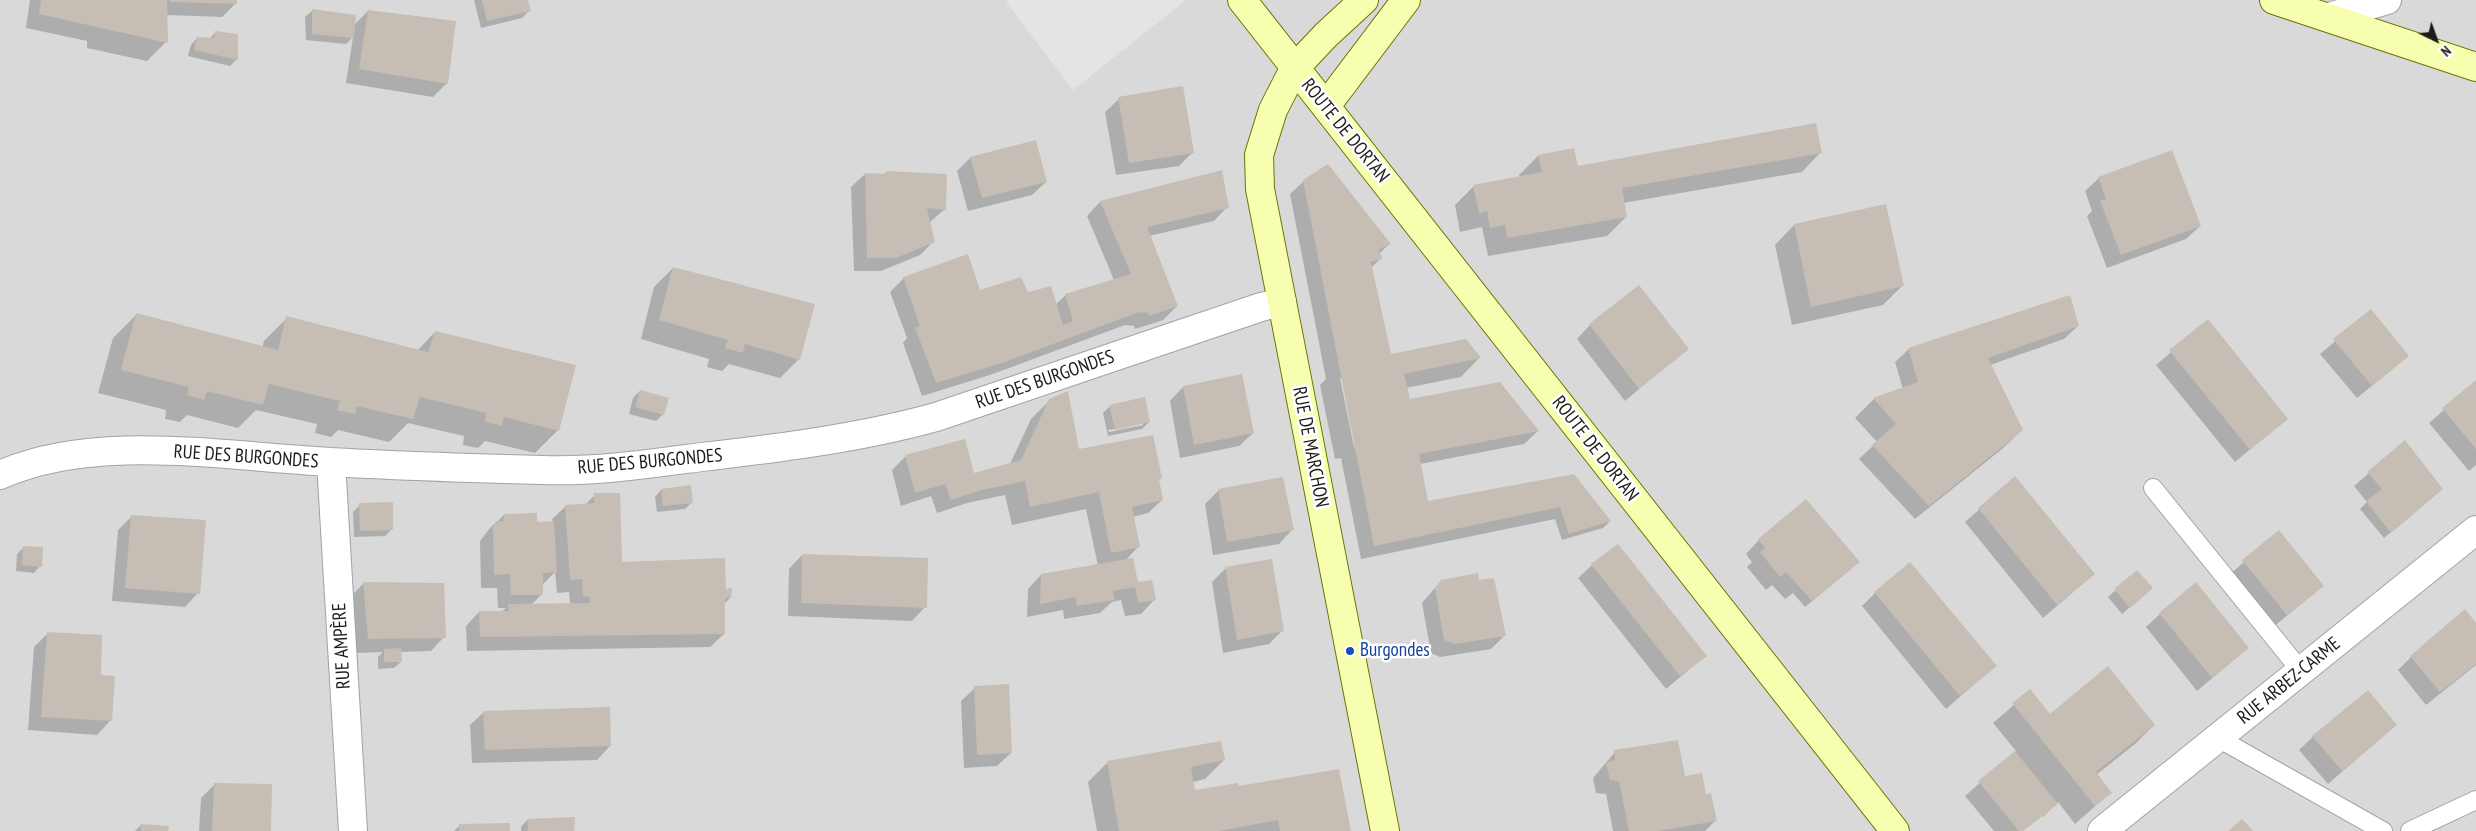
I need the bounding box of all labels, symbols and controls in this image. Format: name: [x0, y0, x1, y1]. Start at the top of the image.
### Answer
north arrow: [2411, 15, 2461, 65]
text: N: [2437, 42, 2455, 60]
street label: ROUTE DE DORTAN: [1296, 74, 1394, 188]
street label: RUE DES BURGONDES: [973, 346, 1117, 414]
street label: RUE DE MARCHON: [1287, 385, 1333, 509]
street label: ROUTE DE DORTAN: [1547, 392, 1643, 506]
street label: RUE DES BURGONDES: [173, 441, 319, 473]
street label: RUE DES BURGONDES: [577, 444, 723, 480]
street label: RUE AMPÈRE: [328, 602, 356, 690]
street label: RUE ARBEZ-CARME: [2233, 633, 2345, 729]
place label: Burgondes: [1360, 640, 1430, 662]
marker: Burgondes: [1344, 645, 1356, 657]

